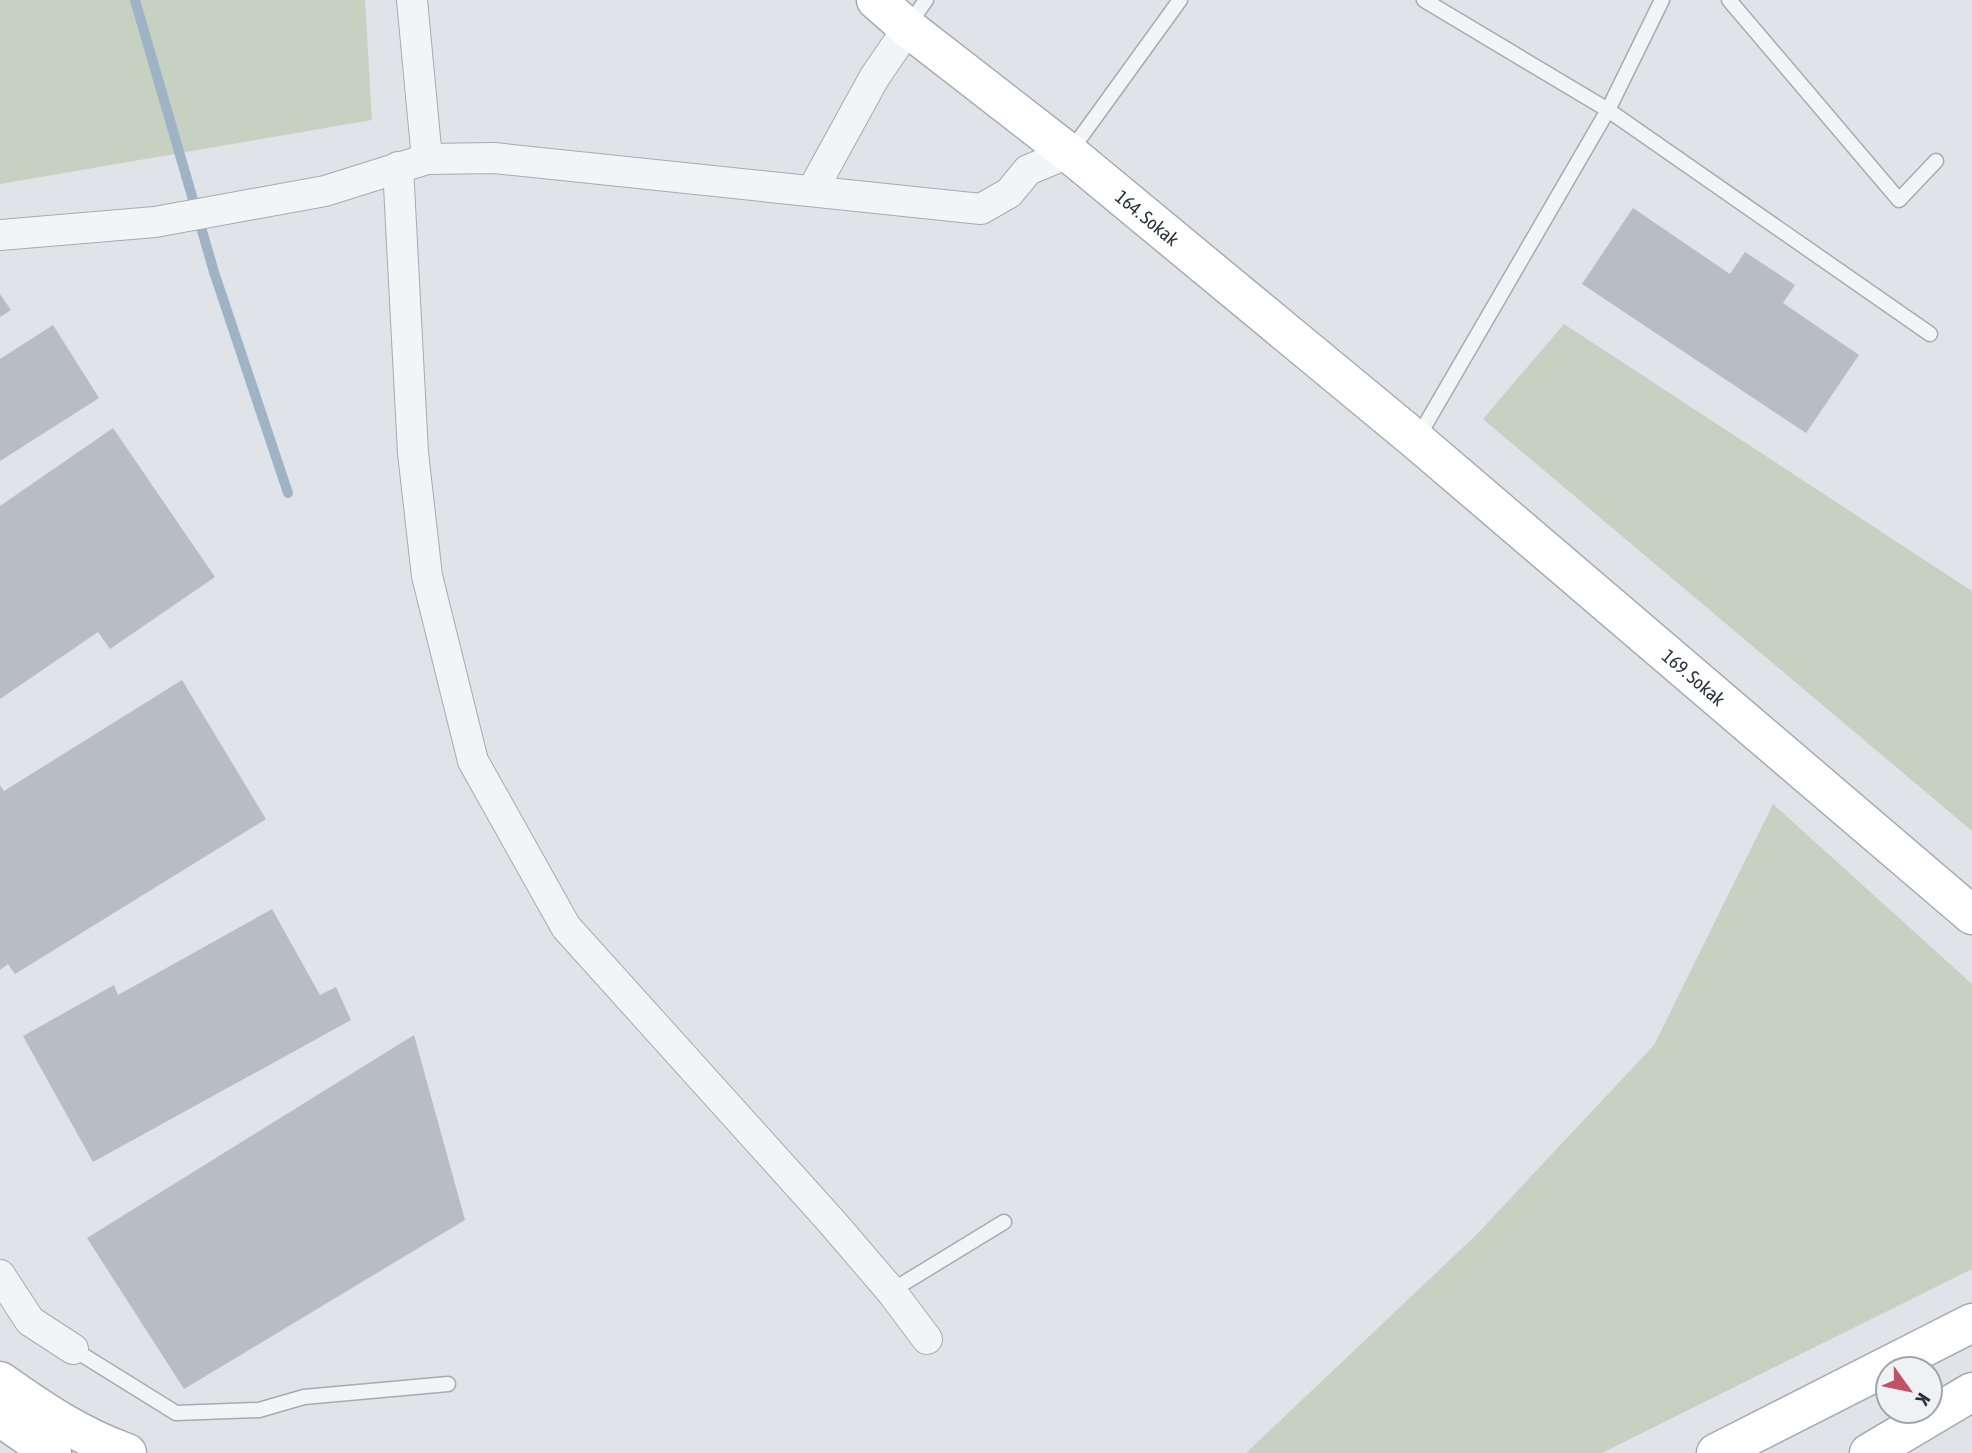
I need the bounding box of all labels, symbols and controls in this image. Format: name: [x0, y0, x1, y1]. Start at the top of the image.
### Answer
street label: 164. Sokak: [1111, 185, 1184, 251]
street label: 169. Sokak: [1658, 644, 1730, 711]
north arrow: [1874, 1355, 1944, 1425]
text: K: [1911, 1389, 1935, 1410]

